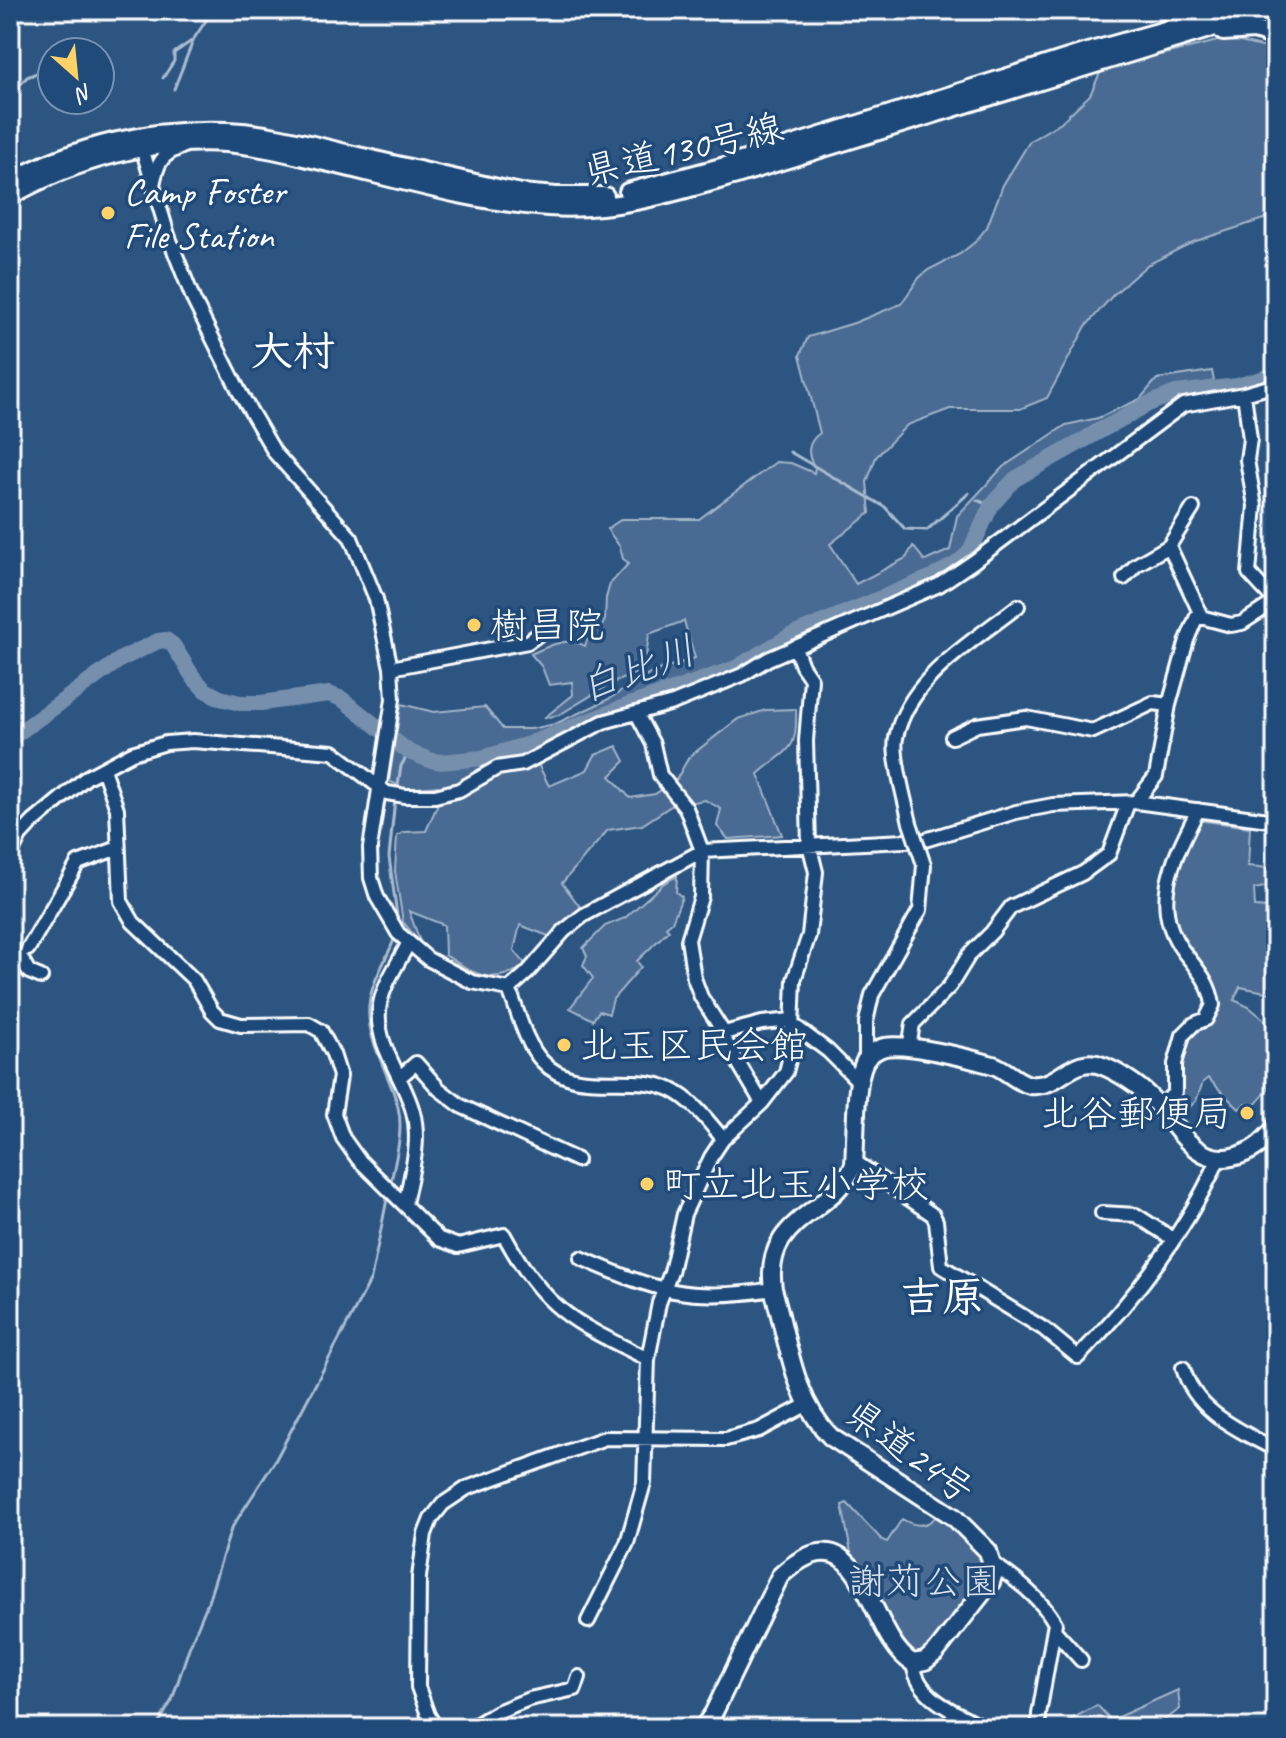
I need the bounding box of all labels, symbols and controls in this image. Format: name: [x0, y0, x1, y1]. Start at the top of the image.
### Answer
north arrow: [36, 36, 116, 116]
text: N: [69, 77, 97, 110]
street label: 県道130号線: [579, 104, 787, 195]
place label: Camp Foster File Station: [124, 168, 288, 259]
marker: Camp Foster File Station: [99, 204, 117, 222]
district label: 大村: [251, 325, 335, 378]
place label: 樹昌院: [490, 602, 604, 649]
marker: 樹昌院: [465, 616, 483, 634]
water label: 白比川: [572, 625, 702, 713]
place label: 北玉区民会館: [580, 1022, 808, 1069]
marker: 北玉区民会館: [555, 1036, 573, 1054]
place label: 北谷郵便局: [1041, 1090, 1231, 1137]
marker: 北谷郵便局: [1238, 1104, 1256, 1122]
place label: 町立北玉小学校: [663, 1161, 929, 1208]
marker: 町立北玉小学校: [638, 1175, 656, 1193]
district label: 吉原: [900, 1271, 984, 1324]
street label: 県道24号: [836, 1389, 983, 1514]
park label: 謝苅公園: [848, 1558, 1000, 1605]

